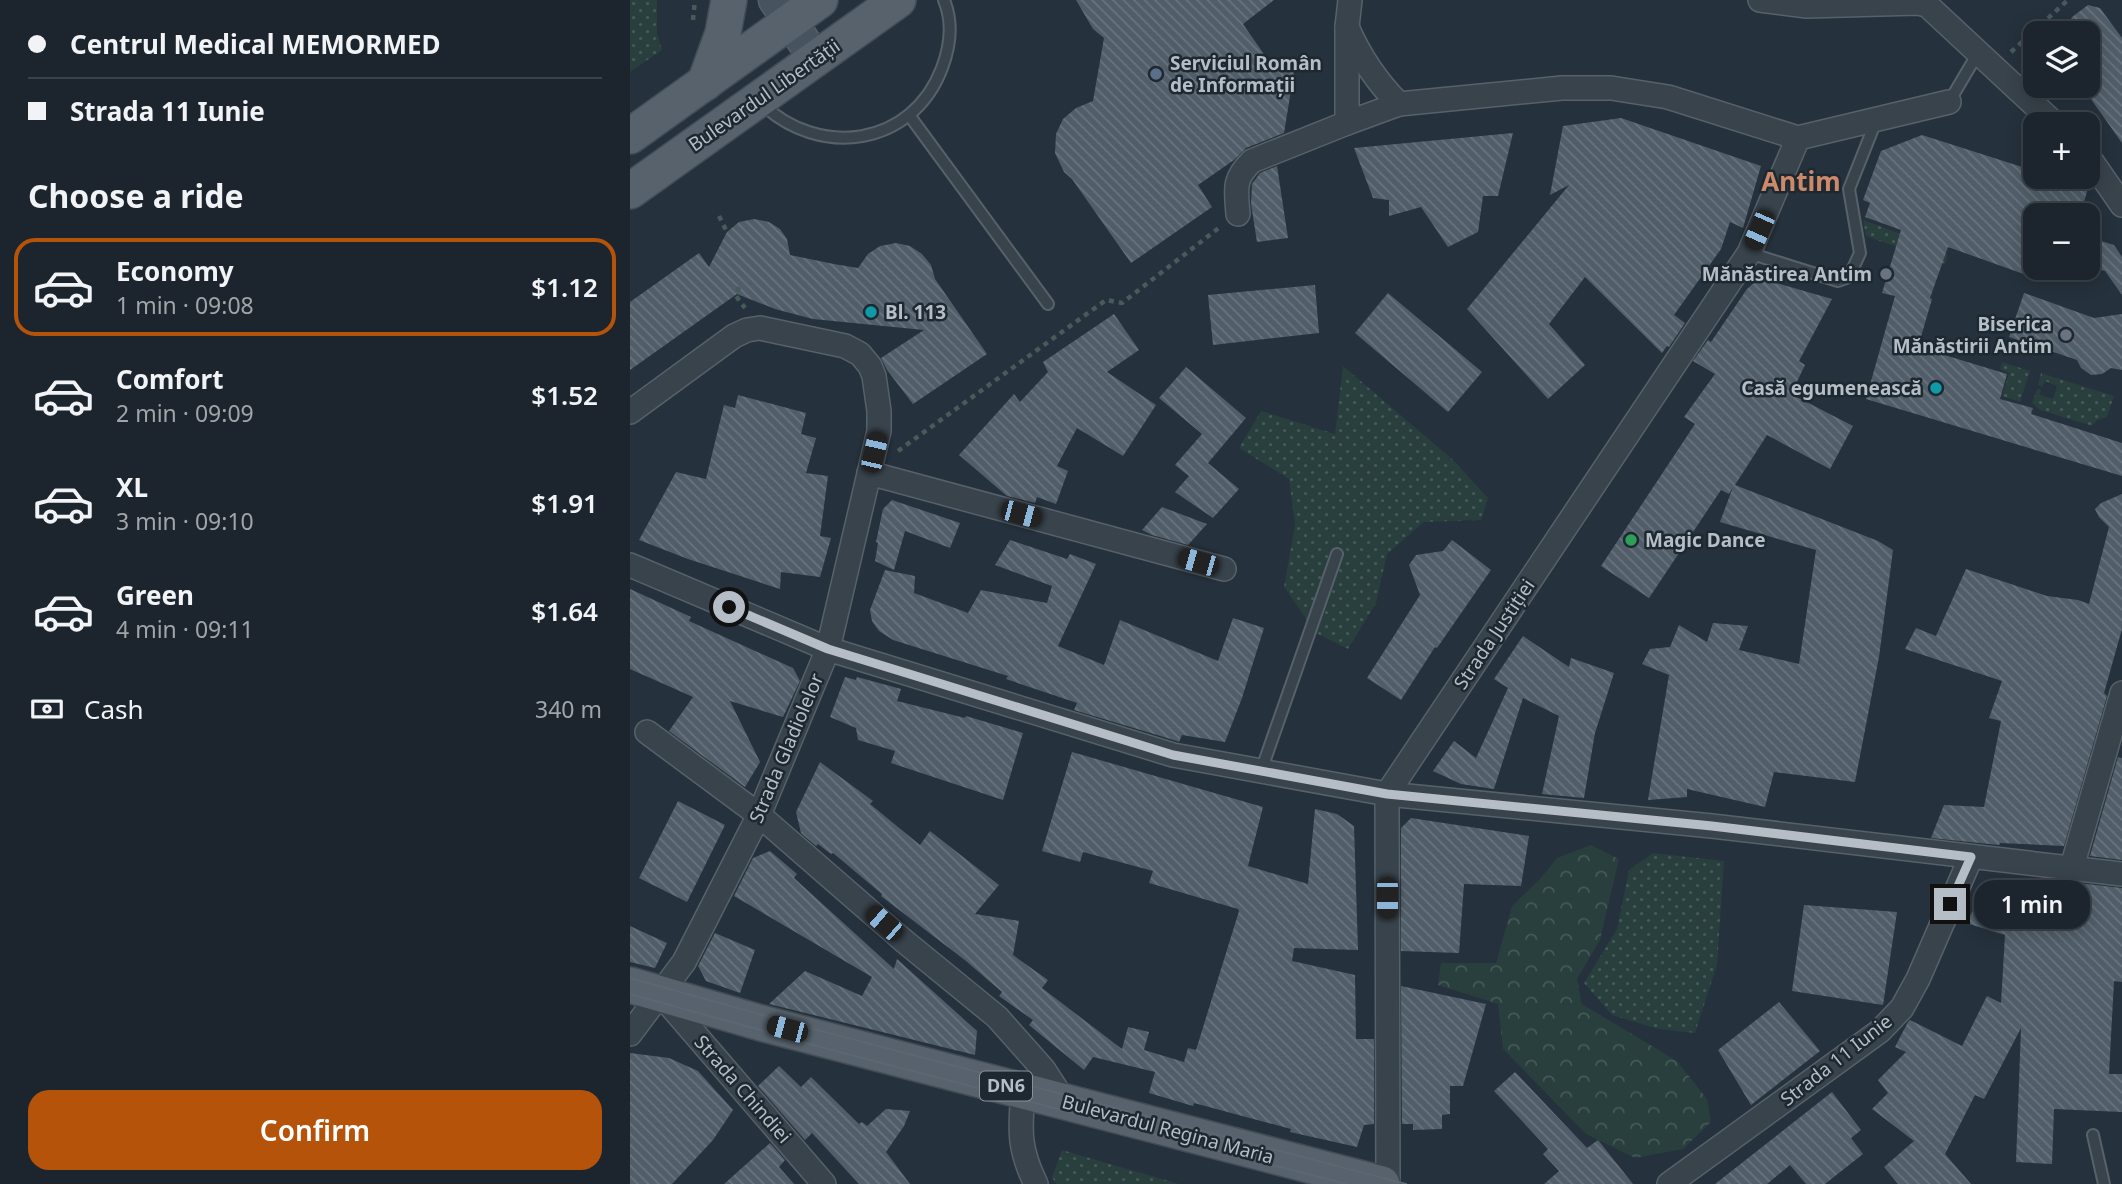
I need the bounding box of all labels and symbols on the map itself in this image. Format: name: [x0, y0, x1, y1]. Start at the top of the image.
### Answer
street label: Bulevardul Libertății: [683, 33, 845, 157]
place label: Serviciul Român de Informații: [1170, 50, 1322, 98]
marker: Serviciul Român de Informații: [1148, 66, 1164, 82]
district label: Antim: [1761, 163, 1841, 199]
car: [1741, 207, 1778, 253]
place label: Mănăstirea Antim: [1702, 261, 1872, 287]
marker: Mănăstirea Antim: [1878, 266, 1894, 282]
place label: Bl. 113: [885, 299, 946, 325]
marker: Bl. 113: [863, 304, 879, 320]
place label: Biserica Mănăstirii Antim: [1893, 311, 2052, 359]
marker: Biserica Mănăstirii Antim: [2058, 327, 2074, 343]
place label: Casă egumenească: [1741, 375, 1922, 401]
marker: Casă egumenească: [1928, 380, 1944, 396]
car: [860, 429, 889, 475]
car: [998, 498, 1045, 530]
place label: Magic Dance: [1645, 527, 1766, 553]
marker: Magic Dance: [1623, 532, 1639, 548]
car: [1175, 546, 1222, 578]
street label: Strada Justiției: [1447, 574, 1541, 694]
route start: [713, 591, 745, 623]
street label: Strada Gladiolelor: [743, 669, 829, 827]
car: [1377, 877, 1398, 919]
callout: 1 min: [1974, 880, 2090, 928]
route end: [1934, 888, 1966, 920]
car: [862, 901, 907, 945]
street label: Strada 11 Iunie: [1775, 1008, 1897, 1112]
car: [764, 1013, 811, 1045]
street label: Strada Chindiei: [689, 1029, 797, 1149]
road number: DN6: [980, 1072, 1032, 1100]
street label: Bulevardul Regina Maria: [1059, 1088, 1277, 1170]

